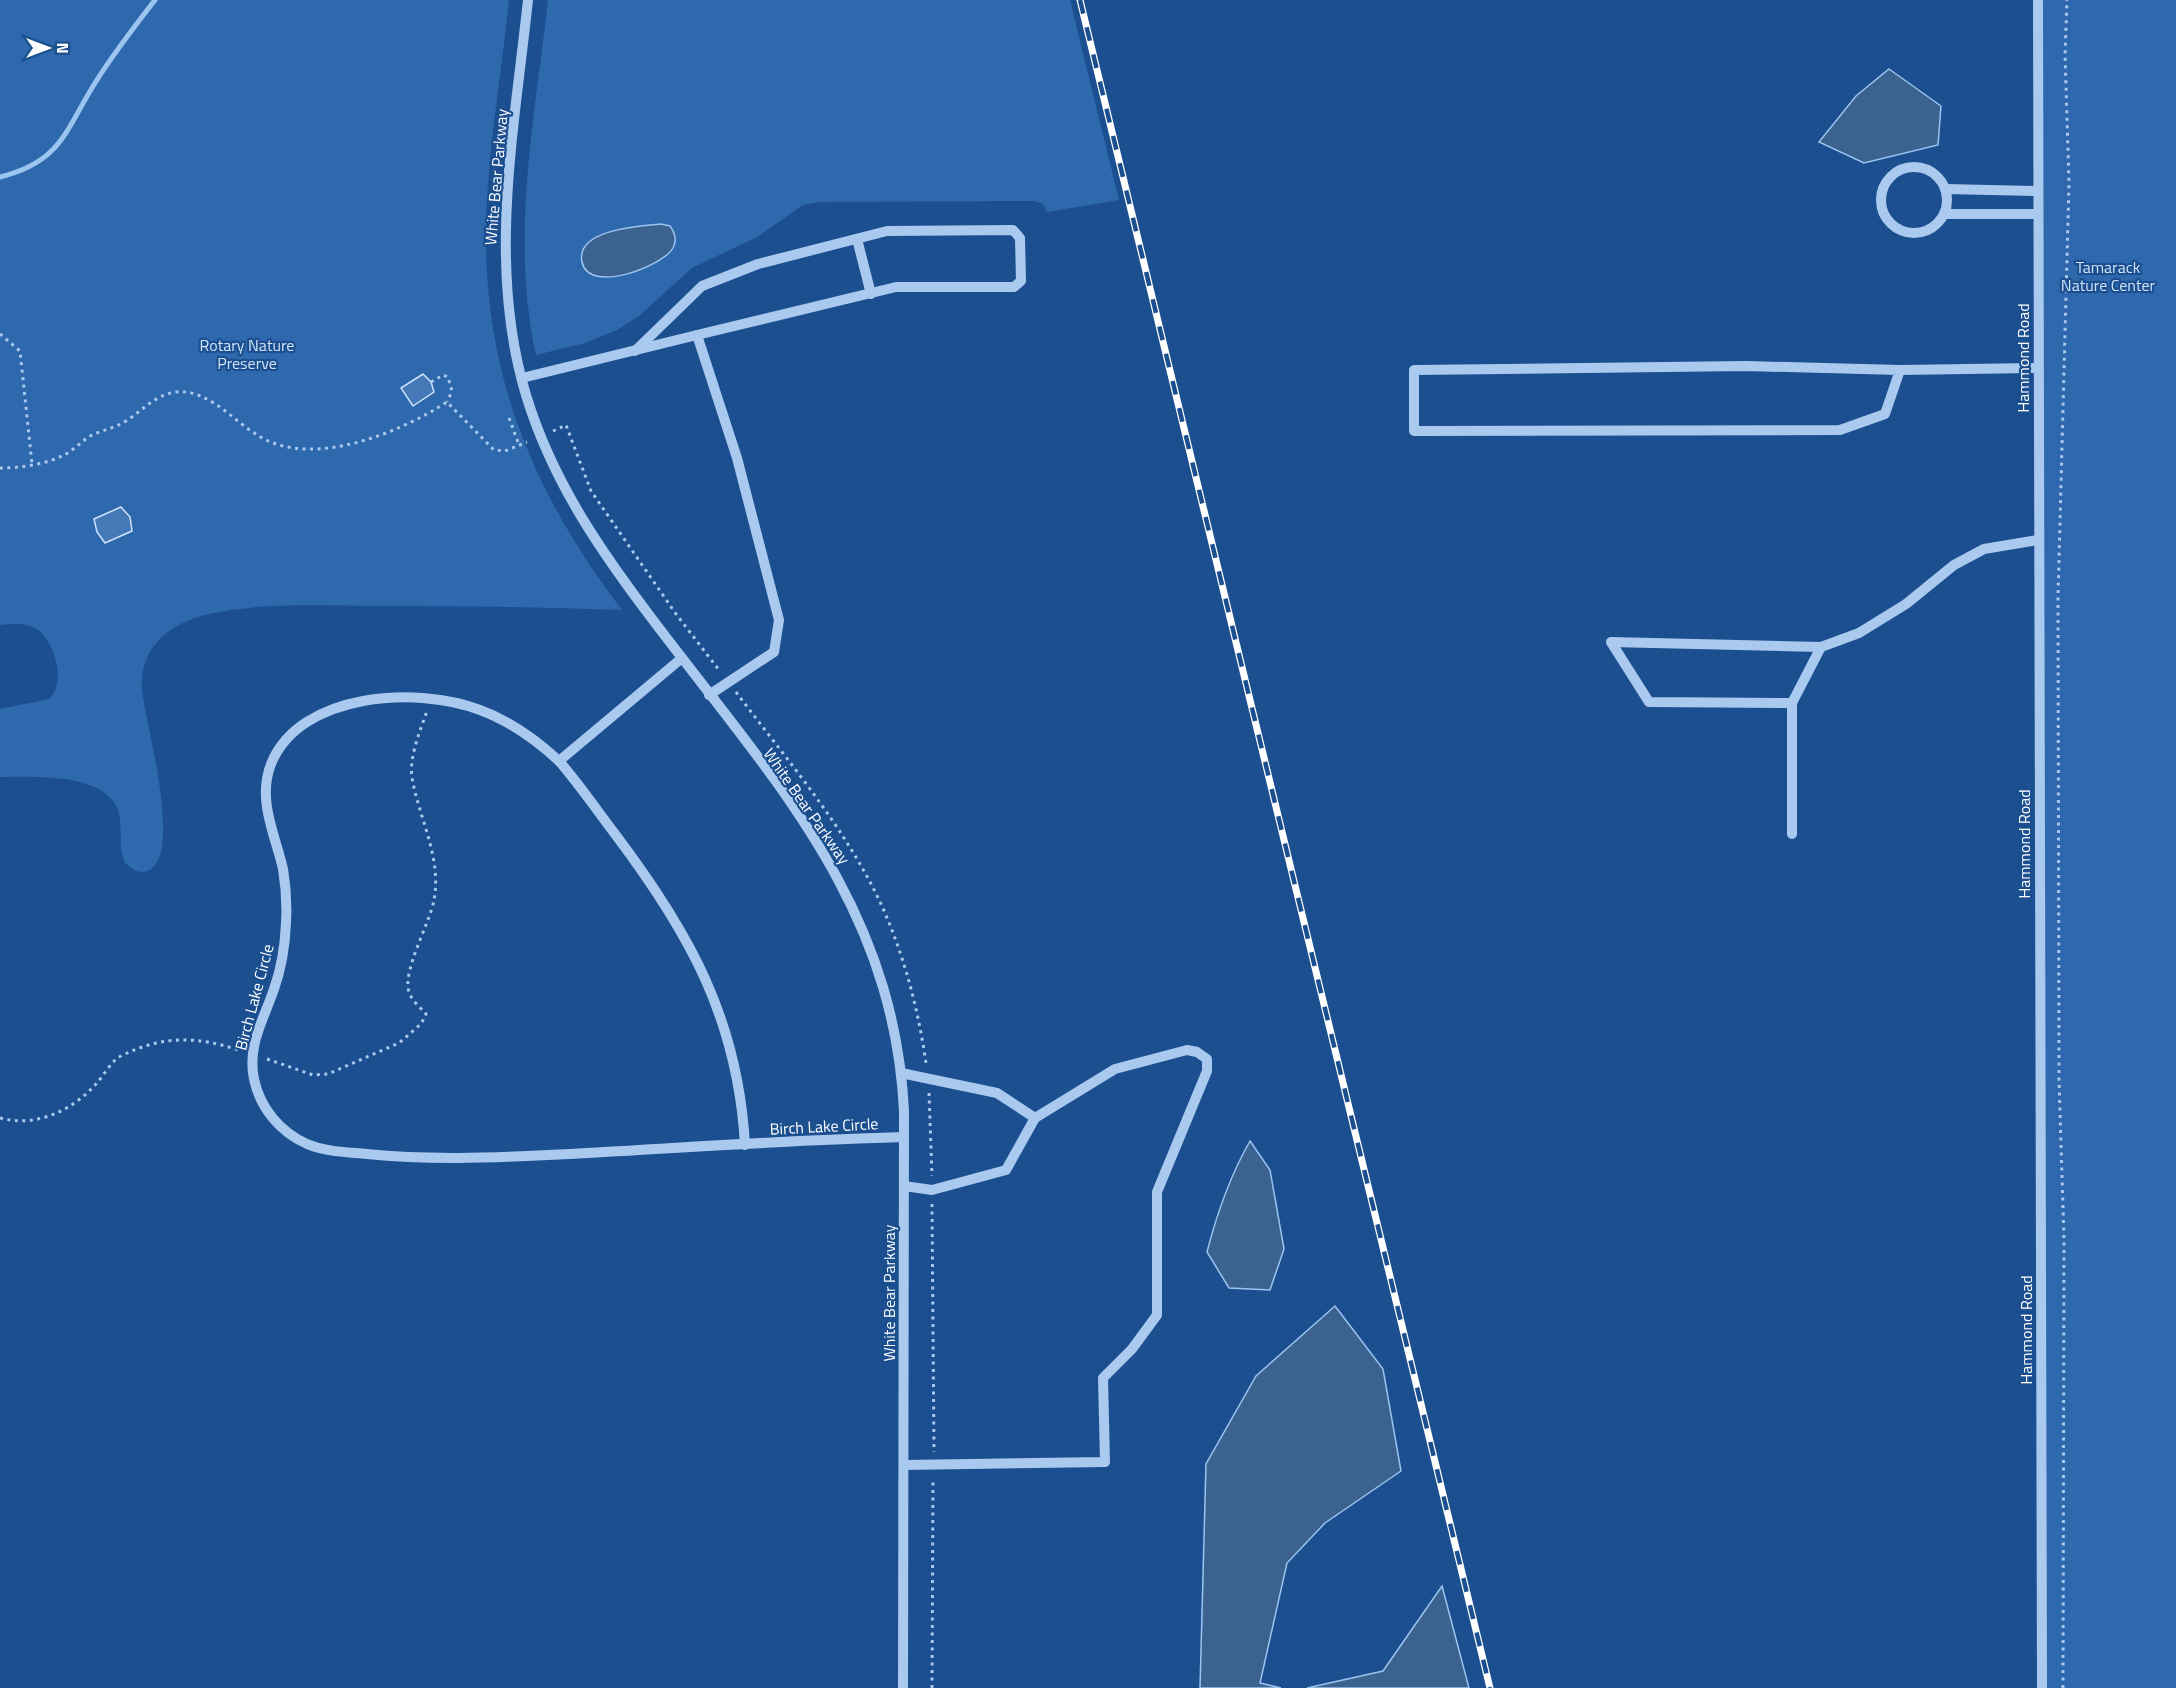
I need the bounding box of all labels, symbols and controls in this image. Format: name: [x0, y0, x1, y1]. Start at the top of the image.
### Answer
north arrow: [18, 18, 78, 78]
text: N: [51, 42, 75, 54]
street label: White Bear Parkway: [478, 108, 514, 246]
park label: Tamarack Nature Center: [2061, 255, 2156, 297]
street label: Hammond Road: [2011, 303, 2035, 413]
park label: Rotary Nature Preserve: [200, 333, 294, 375]
street label: White Bear Parkway: [758, 743, 856, 869]
street label: Hammond Road: [2012, 789, 2036, 899]
street label: Birch Lake Circle: [228, 941, 280, 1053]
street label: Birch Lake Circle: [769, 1111, 879, 1141]
street label: White Bear Parkway: [877, 1224, 901, 1361]
street label: Hammond Road: [2014, 1275, 2038, 1385]

